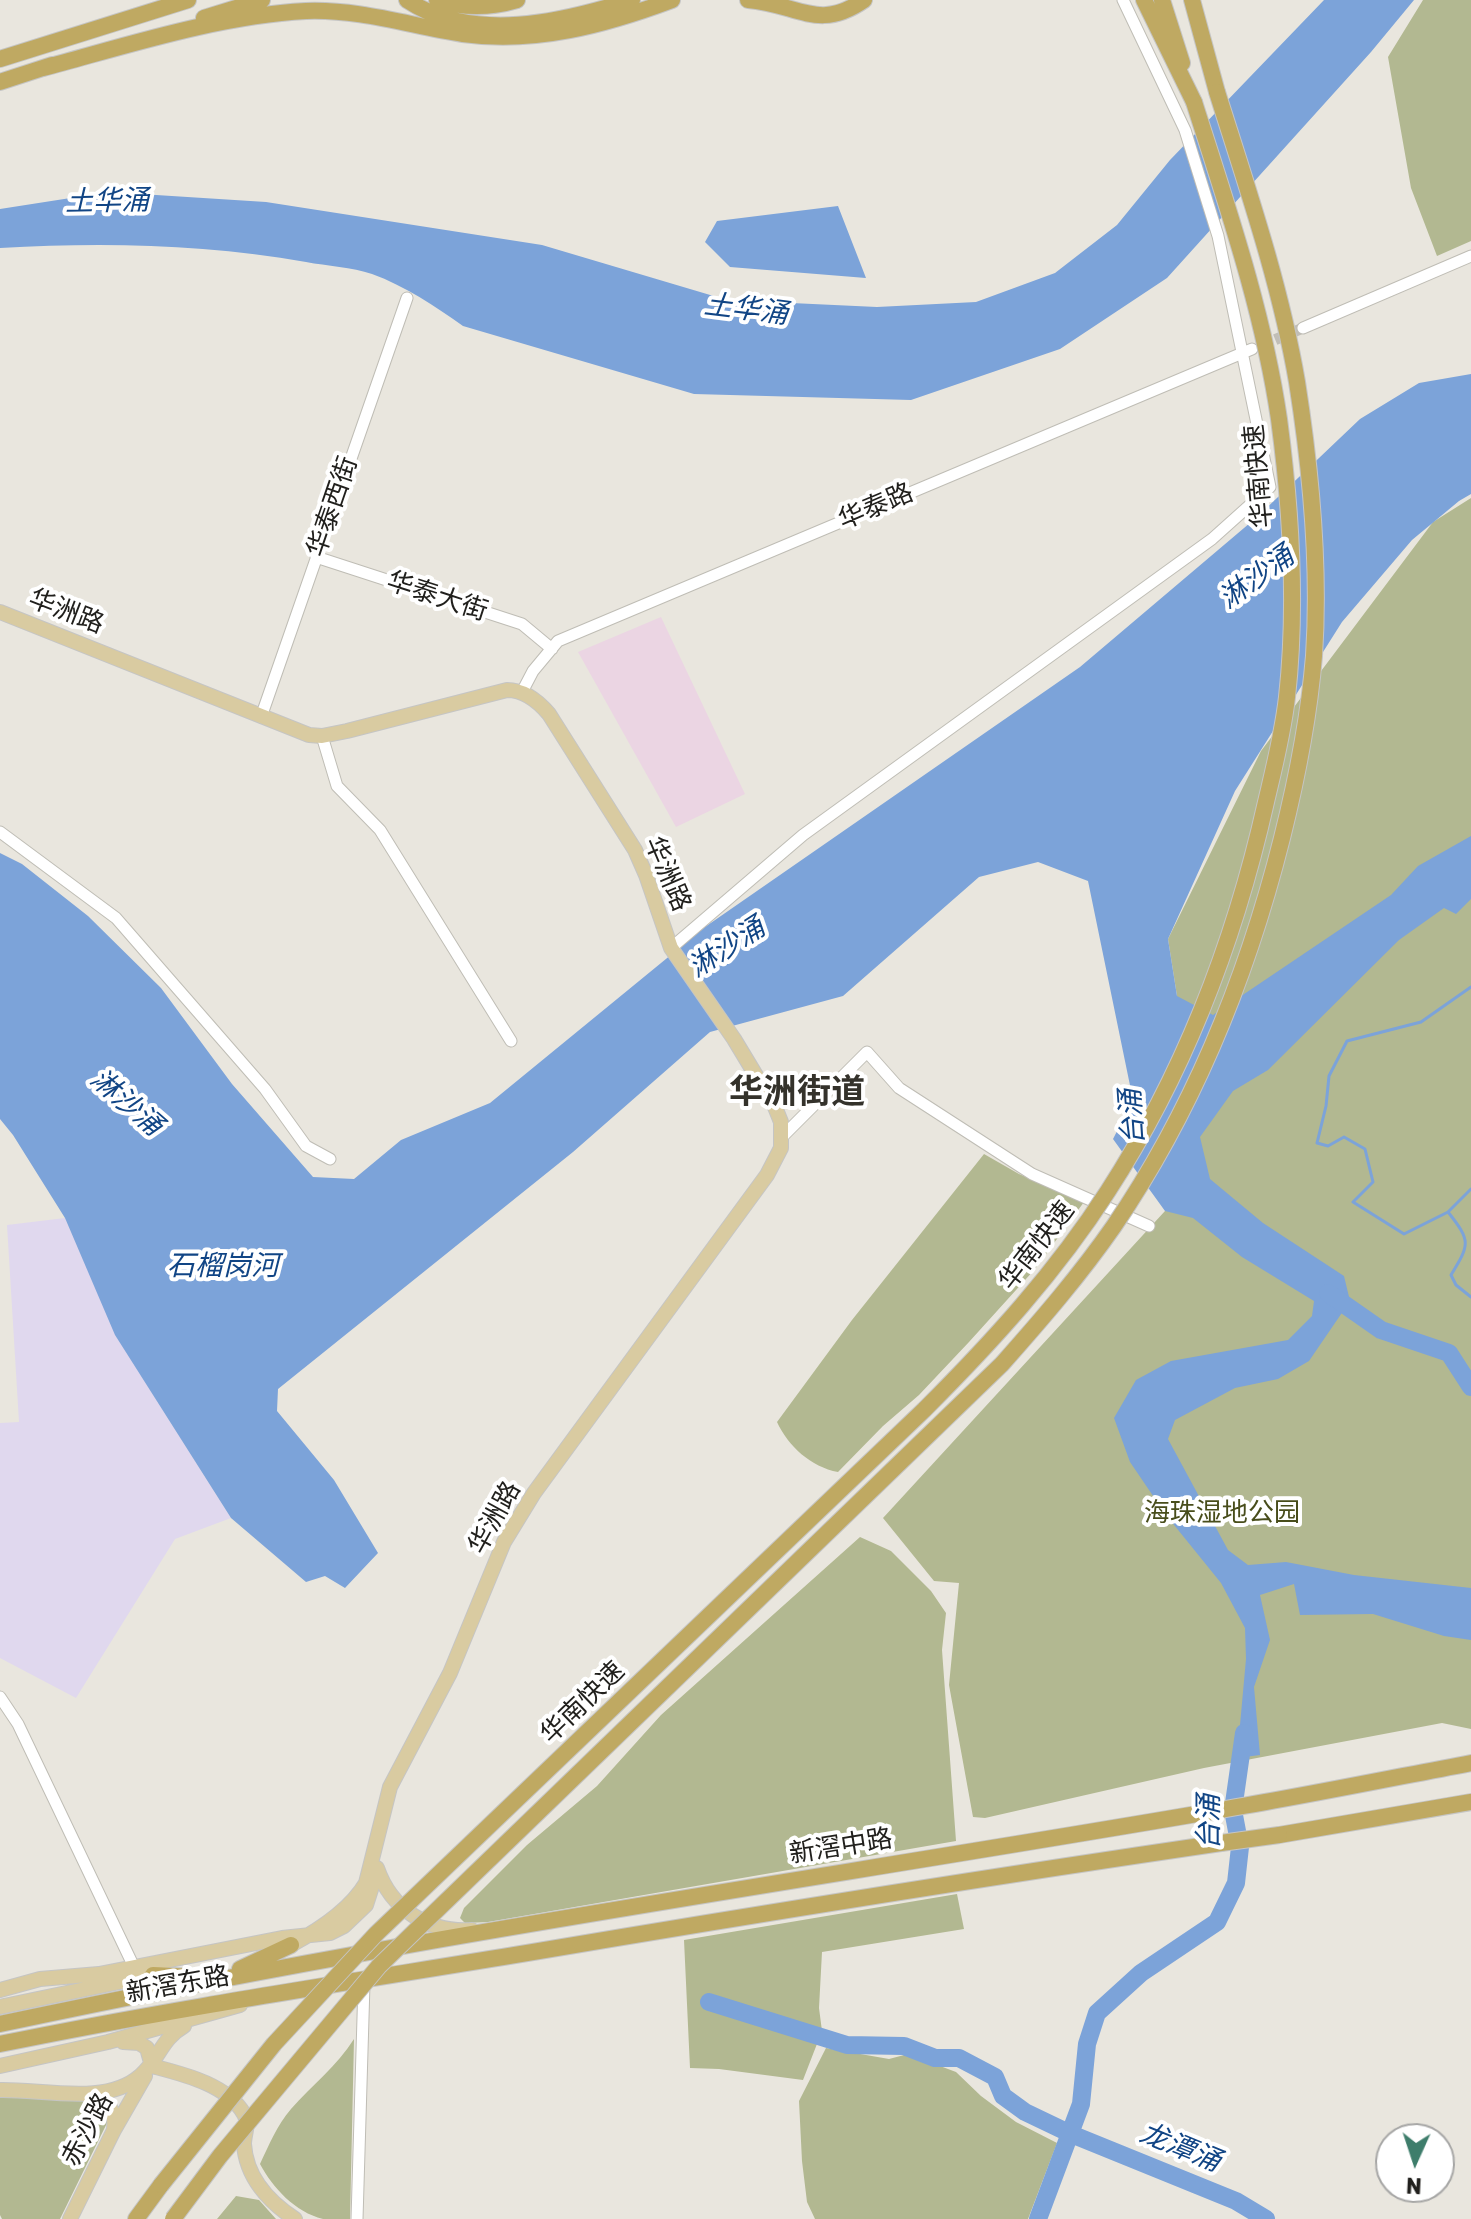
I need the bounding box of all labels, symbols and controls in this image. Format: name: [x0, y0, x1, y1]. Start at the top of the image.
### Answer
water label: 土华涌: [65, 184, 149, 220]
water label: 土华涌: [702, 288, 790, 332]
street label: 华南快速: [1239, 423, 1279, 529]
street label: 华泰西街: [301, 453, 365, 561]
street label: 华泰路: [834, 477, 918, 537]
water label: 淋沙涌: [1213, 540, 1301, 616]
street label: 华泰大街: [383, 566, 491, 628]
street label: 华洲路: [24, 583, 108, 641]
street label: 华洲路: [637, 832, 697, 916]
water label: 淋沙涌: [683, 911, 771, 985]
water label: 淋沙涌: [83, 1063, 169, 1143]
district label: 华洲街道: [729, 1073, 865, 1113]
water label: 台涌: [1114, 1088, 1152, 1146]
street label: 华南快速: [993, 1195, 1081, 1297]
water label: 石榴岗河: [167, 1250, 279, 1284]
street label: 华洲路: [462, 1476, 528, 1560]
park label: 海珠湿地公园: [1144, 1497, 1300, 1529]
street label: 华南快速: [535, 1656, 631, 1750]
water label: 台涌: [1193, 1794, 1227, 1850]
street label: 新滘中路: [787, 1823, 895, 1871]
street label: 新滘东路: [124, 1961, 232, 2009]
street label: 赤沙路: [56, 2088, 120, 2172]
water label: 龙潭涌: [1135, 2117, 1225, 2179]
north arrow: [1375, 2123, 1455, 2203]
text: N: [1405, 2172, 1422, 2199]

